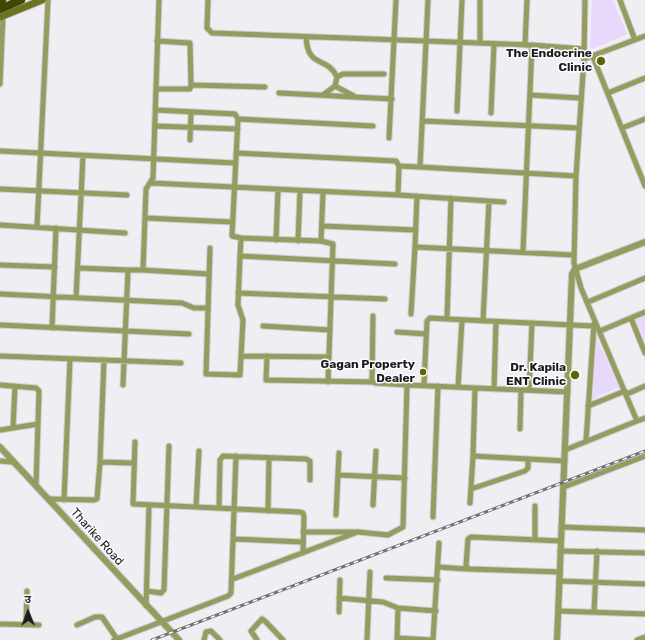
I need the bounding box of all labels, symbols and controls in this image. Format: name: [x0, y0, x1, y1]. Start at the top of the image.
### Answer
place label: The Endocrine Clinic: [506, 47, 592, 75]
marker: The Endocrine Clinic: [595, 55, 607, 67]
place label: Gagan Property Dealer: [321, 358, 415, 386]
place label: Dr. Kapila ENT Clinic: [506, 361, 566, 389]
marker: Gagan Property Dealer: [418, 367, 428, 377]
marker: Dr. Kapila ENT Clinic: [569, 369, 581, 381]
street label: Tharike Road: [68, 505, 126, 569]
north arrow: [8, 592, 48, 632]
text: उ: [24, 593, 31, 606]

